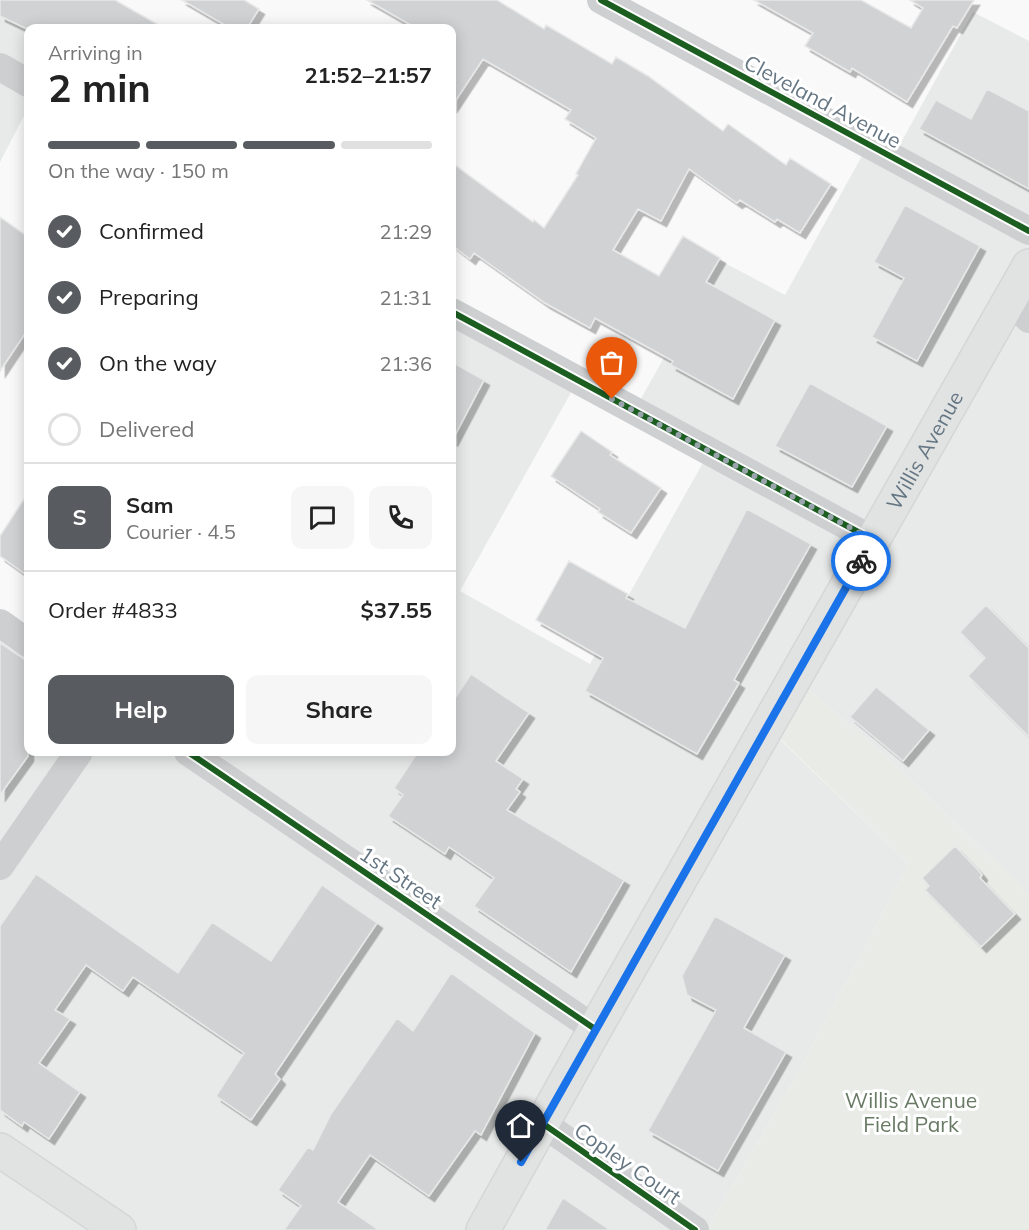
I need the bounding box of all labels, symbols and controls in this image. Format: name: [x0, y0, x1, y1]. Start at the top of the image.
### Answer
text: Arriving in: [48, 40, 143, 65]
street label: Cleveland Avenue: [740, 49, 906, 153]
text: 21:52–21:57: [304, 61, 432, 89]
text: 2 min: [48, 63, 151, 112]
text: On the way · 150 m: [48, 158, 229, 183]
icon: check: [48, 215, 81, 248]
text: Confirmed: [99, 217, 204, 245]
text: 21:29: [379, 219, 432, 244]
icon: check: [48, 281, 81, 314]
text: Preparing: [99, 283, 199, 311]
text: 21:31: [379, 285, 432, 310]
pin: [586, 337, 637, 399]
icon: bag: [595, 346, 628, 379]
icon: check: [48, 347, 81, 380]
text: On the way: [99, 349, 217, 377]
text: 21:36: [379, 351, 432, 376]
street label: Willis Avenue: [880, 386, 968, 514]
text: Delivered: [99, 415, 194, 443]
button: chat: [291, 486, 354, 549]
button: phone: [369, 486, 432, 549]
text: Sam: [126, 491, 174, 519]
text: S: [72, 503, 87, 531]
text: Courier · 4.5: [126, 519, 236, 544]
courier: [831, 531, 891, 591]
icon: bike: [845, 545, 878, 578]
text: Order #4833: [48, 596, 178, 624]
text: $37.55: [361, 596, 432, 624]
button: Help: [48, 675, 234, 744]
button: Share: [246, 675, 432, 744]
street label: 1st Street: [355, 840, 447, 914]
park label: Willis Avenue Field Park: [845, 1087, 977, 1137]
pin: [495, 1100, 546, 1162]
icon: home: [504, 1109, 537, 1142]
street label: Copley Court: [570, 1117, 686, 1209]

